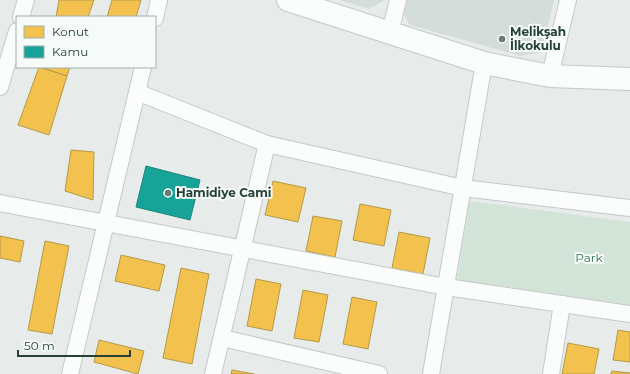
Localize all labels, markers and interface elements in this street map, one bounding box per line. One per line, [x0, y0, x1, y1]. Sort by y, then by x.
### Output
legend [16, 16, 156, 68]
text: Konut [52, 24, 89, 39]
place label: Melikşah İlkokulu [510, 24, 566, 53]
marker: Melikşah İlkokulu [497, 34, 507, 44]
text: Kamu [52, 44, 88, 59]
place label: Hamidiye Cami [176, 185, 271, 200]
marker: Hamidiye Cami [163, 188, 173, 198]
park label: Park [575, 250, 604, 265]
scale bar [18, 332, 130, 358]
text: 50 m [24, 338, 55, 353]

